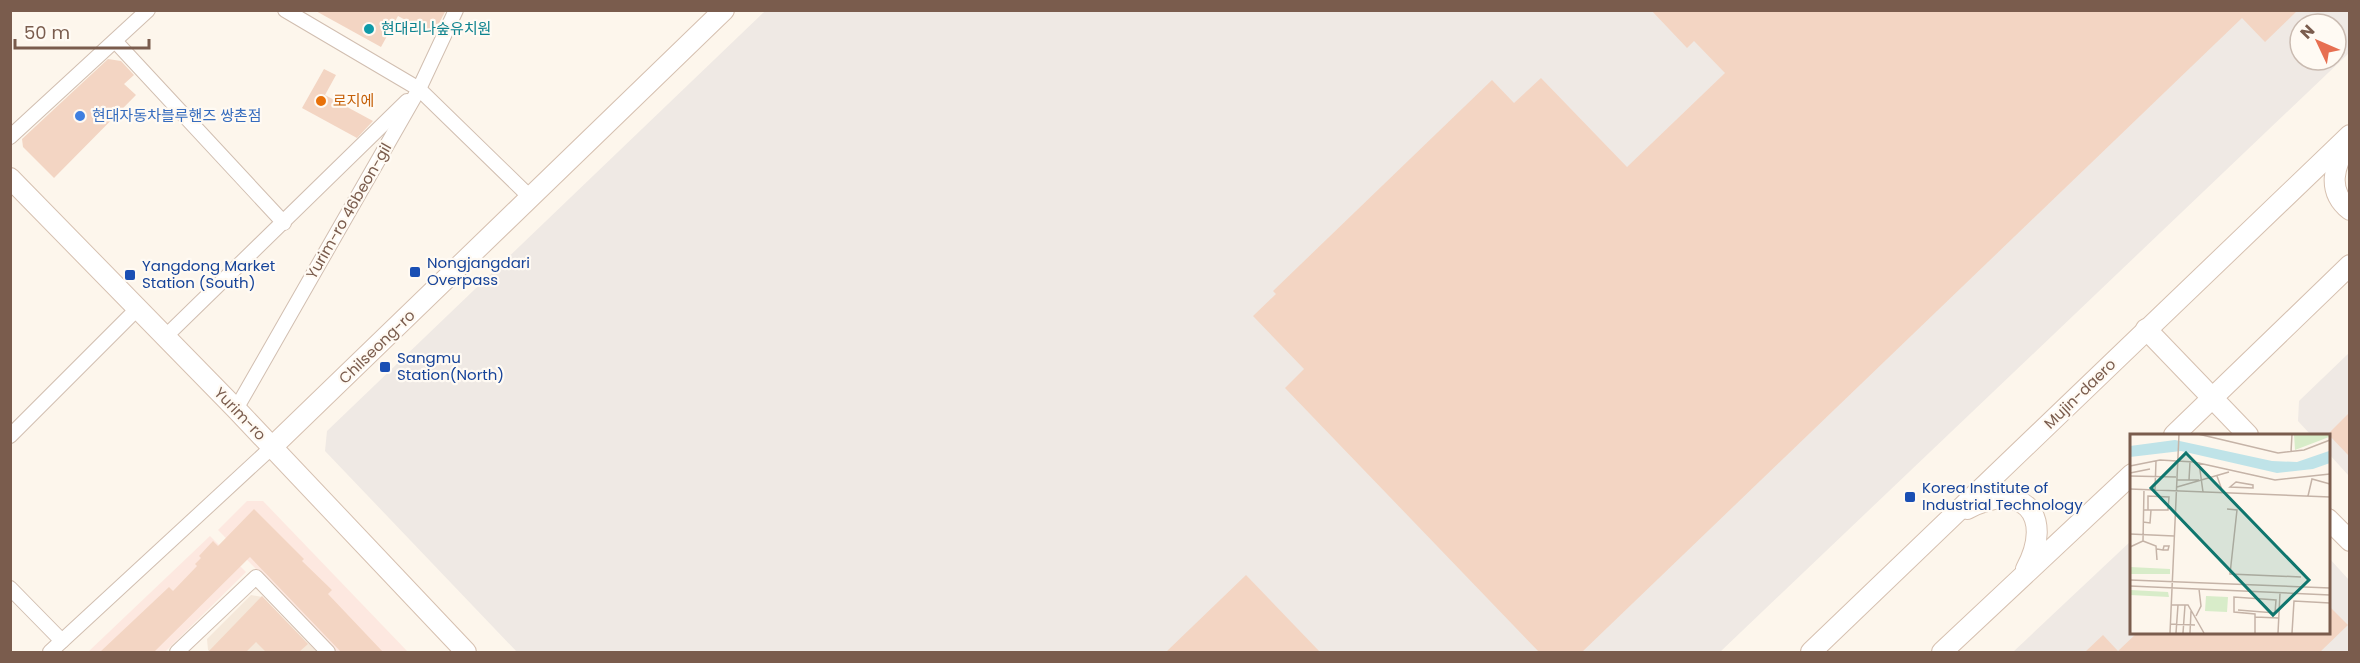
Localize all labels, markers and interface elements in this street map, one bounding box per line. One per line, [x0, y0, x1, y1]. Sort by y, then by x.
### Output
scale bar [15, 12, 148, 50]
north arrow [2288, 12, 2348, 72]
place label: 현대리나숲유치원 [381, 18, 491, 39]
text: 50 m [24, 20, 70, 45]
text: N [2295, 20, 2320, 44]
marker: 현대리나숲유치원 [362, 22, 376, 36]
place label: 로지에 [333, 90, 374, 111]
marker: 로지에 [314, 94, 328, 108]
place label: 현대자동차블루핸즈 쌍촌점 [92, 105, 262, 126]
marker: 현대자동차블루핸즈 쌍촌점 [73, 109, 87, 123]
street label: Yurim-ro 46beon-gil [301, 139, 396, 283]
place label: Nongjangdari Overpass [427, 252, 530, 290]
place label: Yangdong Market Station (South) [142, 255, 275, 293]
marker: Nongjangdari Overpass [408, 265, 422, 279]
marker: Yangdong Market Station (South) [123, 268, 137, 282]
street label: Chilseong-ro [334, 305, 419, 388]
place label: Sangmu Station(North) [397, 347, 504, 385]
street label: Mujin-daero [2039, 354, 2120, 433]
marker: Sangmu Station(North) [378, 360, 392, 374]
street label: Yurim-ro [210, 382, 271, 445]
inset map [2130, 434, 2330, 633]
place label: Korea Institute of Industrial Technology [1922, 477, 2083, 515]
marker: Korea Institute of Industrial Technology [1903, 490, 1917, 504]

